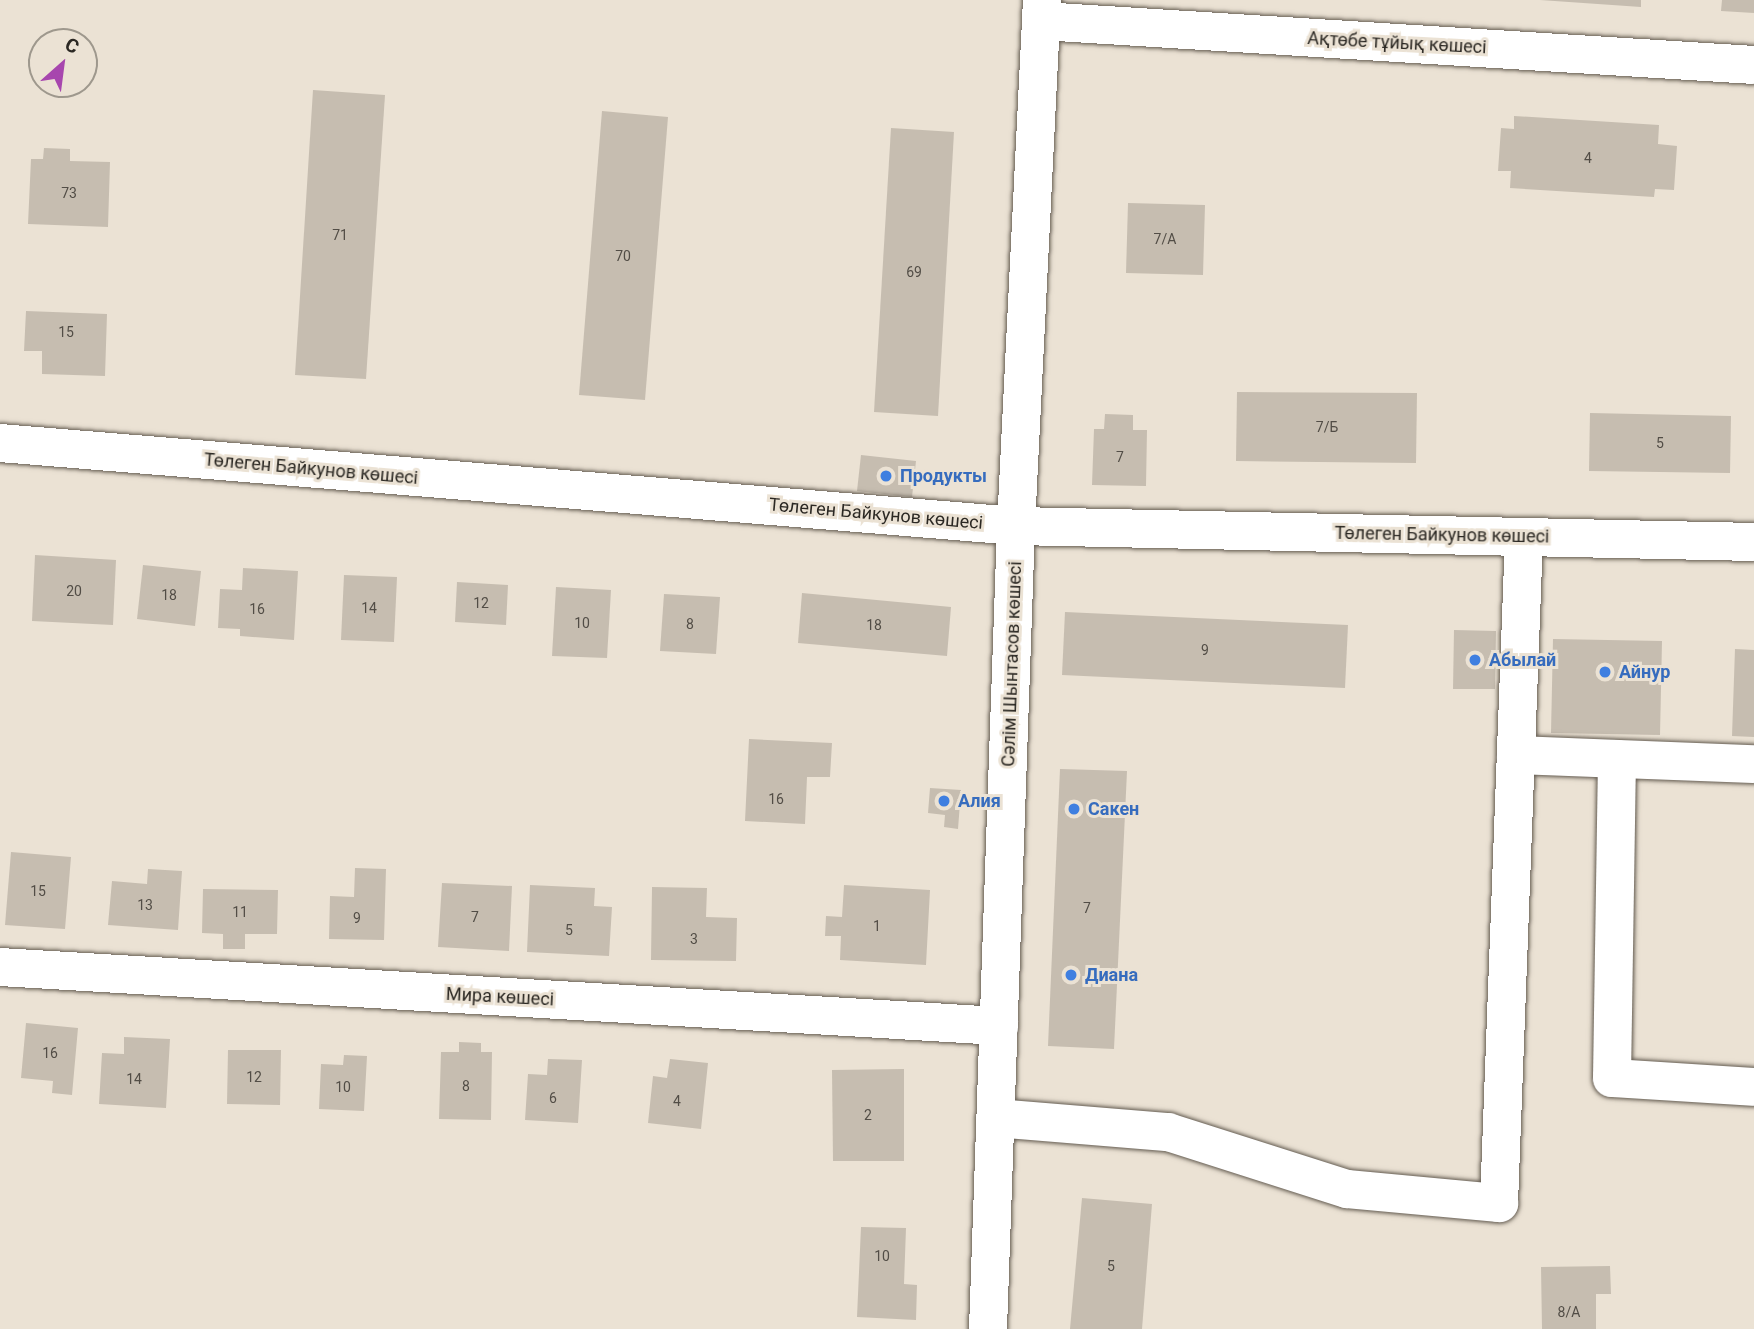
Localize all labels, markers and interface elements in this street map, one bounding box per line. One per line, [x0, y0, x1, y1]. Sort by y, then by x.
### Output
north arrow [28, 28, 98, 98]
street label: Ақтөбе тұйық көшесі [1307, 28, 1487, 58]
text: С [61, 33, 83, 59]
house number: 4 [1584, 150, 1592, 166]
house number: 73 [61, 185, 77, 201]
house number: 71 [332, 227, 348, 243]
house number: 7/А [1154, 231, 1176, 247]
house number: 70 [615, 248, 631, 264]
house number: 69 [906, 264, 922, 280]
house number: 15 [58, 324, 74, 340]
house number: 7/Б [1316, 419, 1338, 435]
house number: 5 [1656, 435, 1664, 451]
street label: Төлеген Байкунов көшесі [203, 449, 419, 489]
house number: 7 [1116, 449, 1124, 465]
place label: Продукты [900, 465, 987, 487]
marker: Продукты [878, 468, 894, 484]
street label: Төлеген Байкунов көшесі [768, 494, 984, 534]
street label: Төлеген Байкунов көшесі [1334, 522, 1550, 548]
street label: Сәлім Шынтасов көшесі [998, 561, 1026, 767]
house number: 20 [66, 583, 82, 599]
house number: 18 [161, 587, 177, 603]
house number: 12 [473, 595, 489, 611]
house number: 14 [361, 600, 377, 616]
house number: 16 [249, 601, 265, 617]
house number: 10 [574, 615, 590, 631]
house number: 8 [686, 616, 694, 632]
house number: 18 [866, 617, 882, 633]
house number: 9 [1201, 642, 1209, 658]
place label: Абылай [1489, 649, 1556, 671]
marker: Абылай [1467, 652, 1483, 668]
place label: Айнур [1619, 661, 1670, 683]
marker: Айнур [1597, 664, 1613, 680]
place label: Алия [958, 790, 1001, 812]
house number: 16 [768, 791, 784, 807]
marker: Алия [936, 793, 952, 809]
place label: Сакен [1088, 798, 1139, 820]
marker: Сакен [1066, 801, 1082, 817]
house number: 15 [30, 883, 46, 899]
house number: 13 [137, 897, 153, 913]
house number: 7 [1083, 900, 1091, 916]
house number: 11 [232, 904, 248, 920]
house number: 7 [471, 909, 479, 925]
house number: 9 [353, 910, 361, 926]
house number: 1 [873, 918, 881, 934]
house number: 5 [565, 922, 573, 938]
house number: 3 [690, 931, 698, 947]
place label: Диана [1085, 964, 1138, 986]
marker: Диана [1063, 967, 1079, 983]
street label: Мира көшесі [445, 983, 555, 1011]
house number: 16 [42, 1045, 58, 1061]
house number: 12 [246, 1069, 262, 1085]
house number: 14 [126, 1071, 142, 1087]
house number: 8 [462, 1078, 470, 1094]
house number: 10 [335, 1079, 351, 1095]
house number: 6 [549, 1090, 557, 1106]
house number: 4 [673, 1093, 681, 1109]
house number: 2 [864, 1107, 872, 1123]
house number: 10 [874, 1248, 890, 1264]
house number: 5 [1107, 1258, 1115, 1274]
house number: 8/А [1558, 1304, 1580, 1320]

